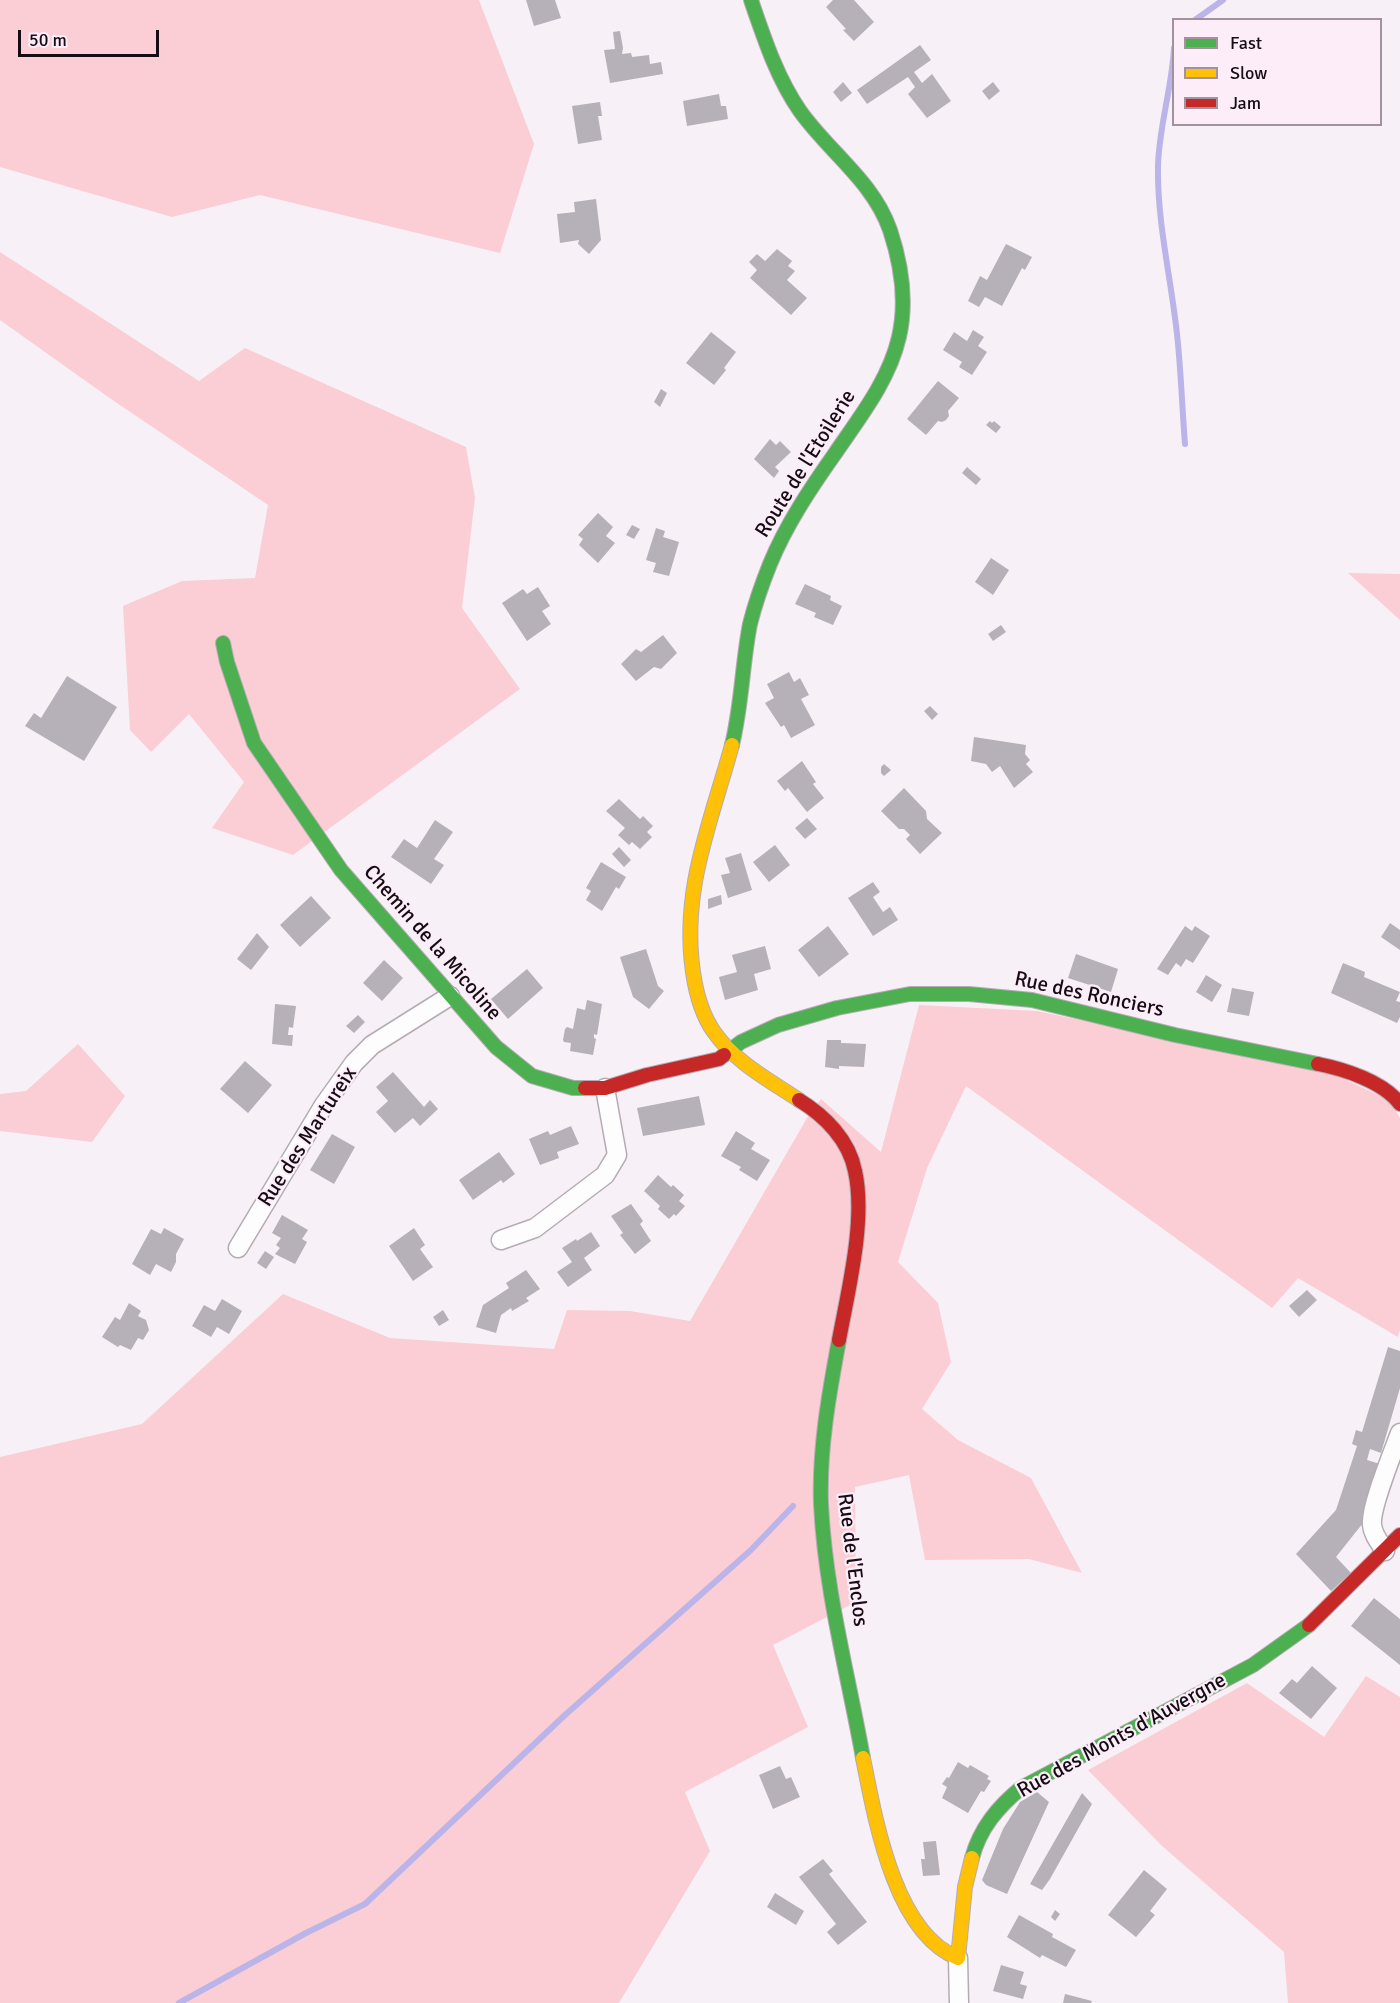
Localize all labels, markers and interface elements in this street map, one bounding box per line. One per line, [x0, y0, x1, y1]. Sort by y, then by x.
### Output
scale bar [21, 18, 162, 56]
legend [1172, 18, 1382, 126]
text: 50 m [29, 29, 67, 51]
text: Fast [1230, 32, 1262, 54]
text: Slow [1230, 62, 1267, 84]
text: Jam [1230, 92, 1261, 114]
street label: Route de l'Etoilerie [750, 386, 862, 542]
street label: Chemin de la Micoline [358, 860, 506, 1026]
street label: Rue des Ronciers [1012, 967, 1166, 1023]
street label: Rue des Martureix [253, 1062, 363, 1212]
street label: Rue de l'Enclos [831, 1492, 873, 1628]
street label: Rue des Monts d'Auvergne [1013, 1668, 1231, 1804]

